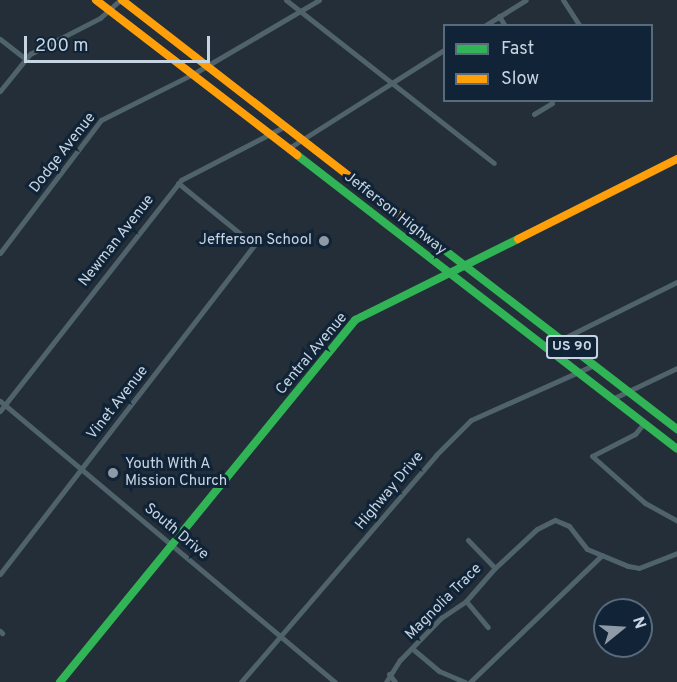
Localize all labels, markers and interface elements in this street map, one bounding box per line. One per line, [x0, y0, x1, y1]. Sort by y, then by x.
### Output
scale bar [27, 24, 213, 62]
legend [443, 24, 653, 102]
text: 200 m [35, 35, 88, 58]
text: Fast [501, 38, 534, 61]
text: Slow [501, 68, 539, 91]
street label: Dodge Avenue [26, 109, 100, 197]
street label: Jefferson Highway [340, 168, 450, 260]
street label: Newman Avenue [75, 191, 159, 291]
place label: Jefferson School [199, 232, 312, 250]
marker: Jefferson School [317, 234, 331, 248]
street label: Central Avenue [272, 309, 352, 399]
road number: US 90 [545, 336, 599, 358]
street label: Vinet Avenue [83, 362, 153, 444]
street label: Highway Drive [352, 448, 428, 534]
place label: Youth With A Mission Church [125, 455, 227, 490]
marker: Youth With A Mission Church [106, 466, 120, 480]
street label: South Drive [140, 500, 212, 564]
street label: Magnolia Trace [402, 560, 486, 644]
north arrow [593, 598, 653, 658]
text: N [627, 614, 650, 632]

